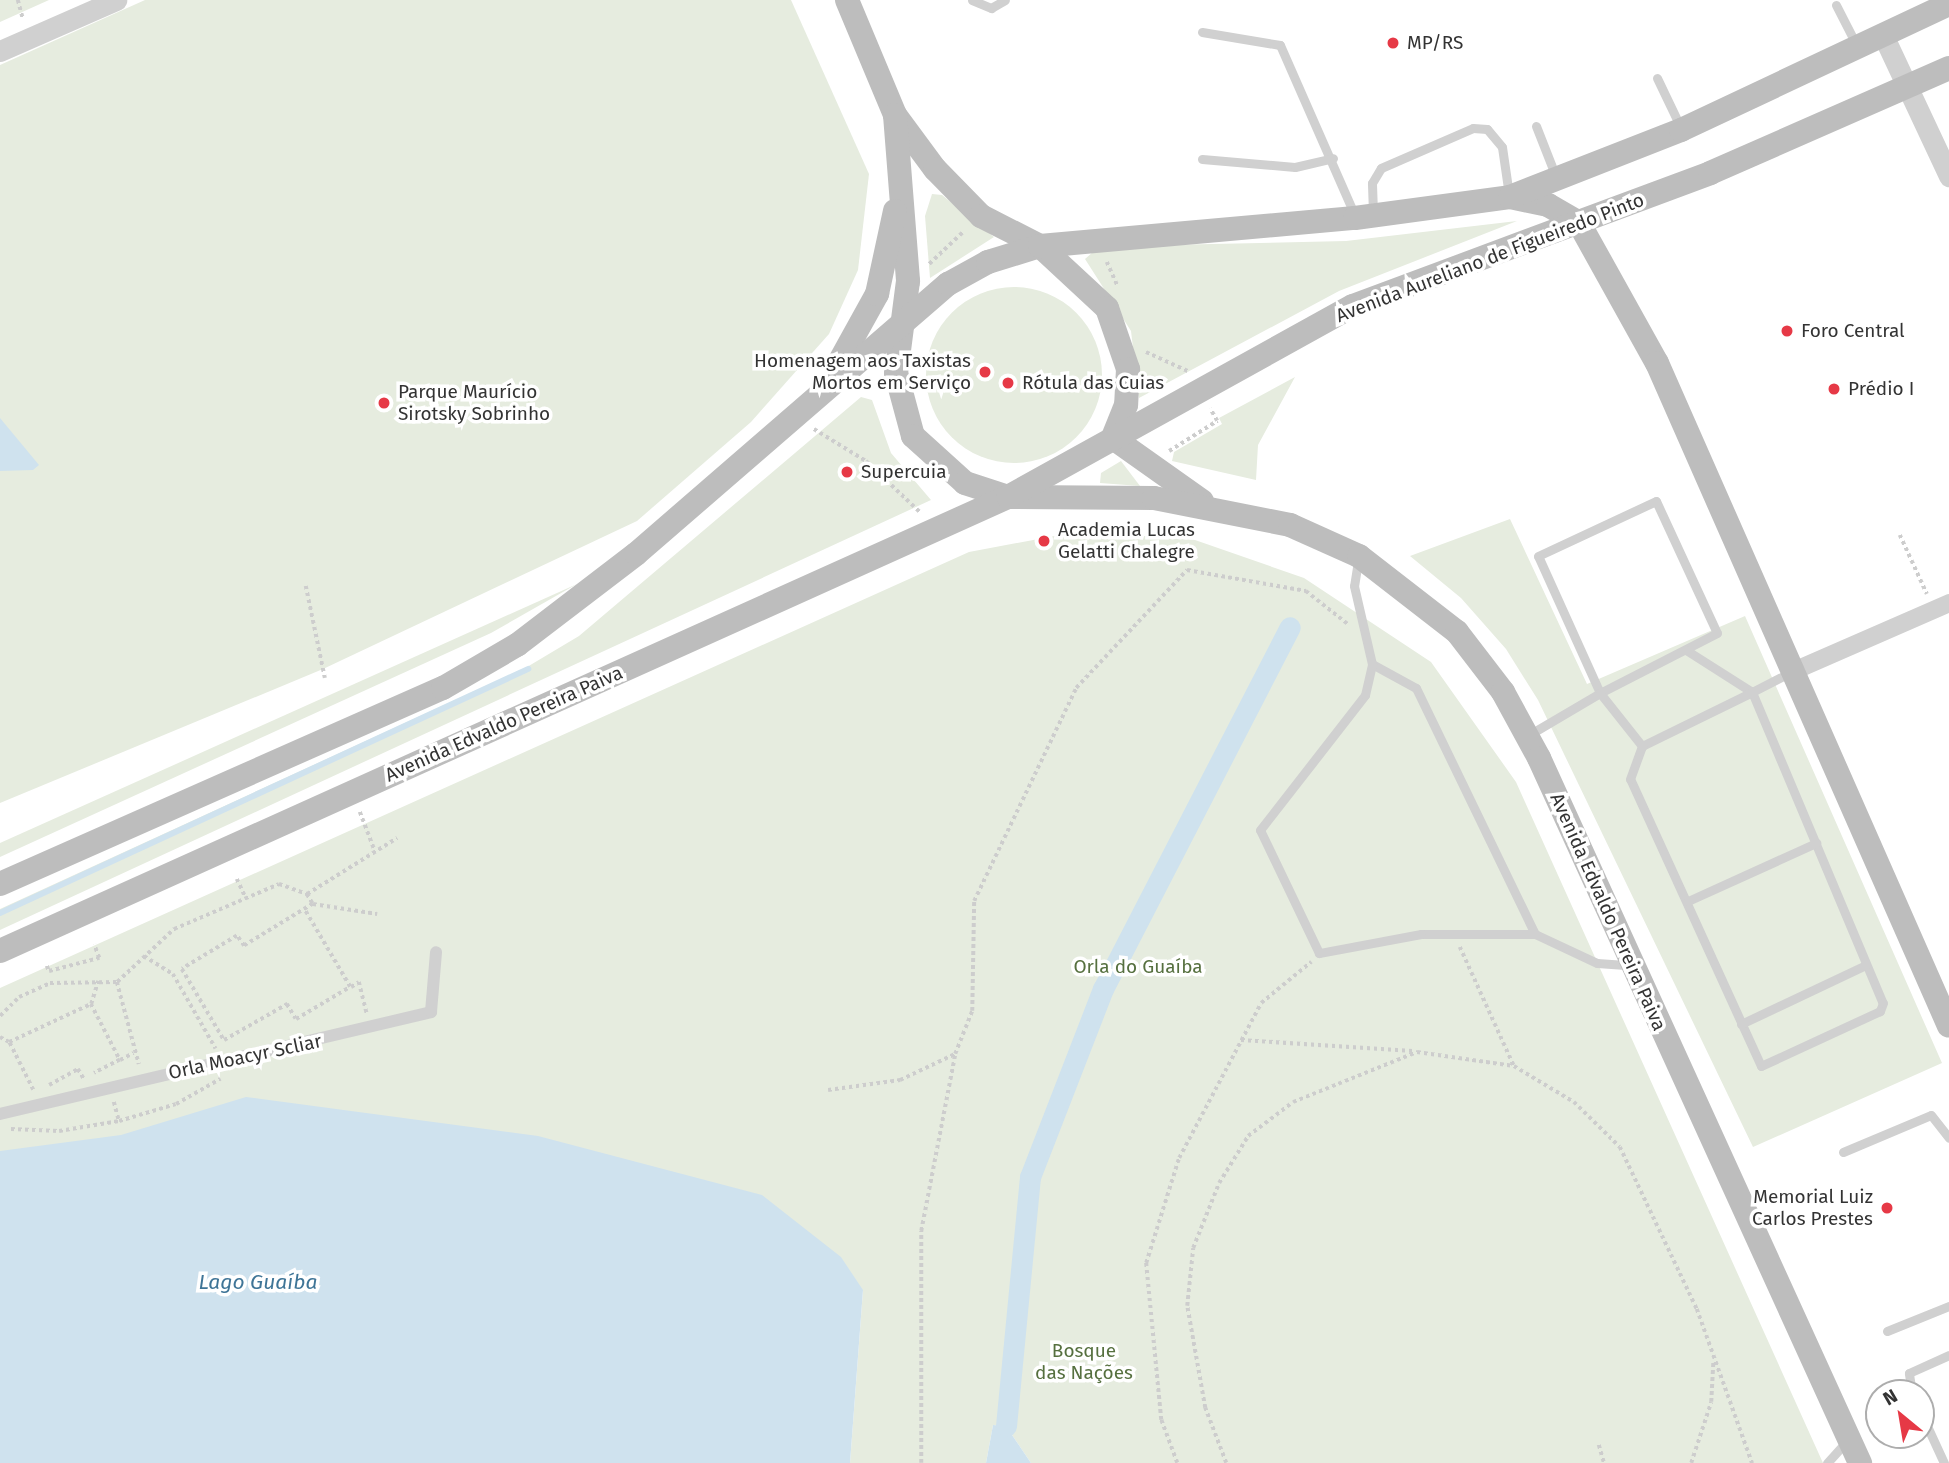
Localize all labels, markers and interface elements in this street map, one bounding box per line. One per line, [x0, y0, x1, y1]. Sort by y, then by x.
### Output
place label: MP/RS [1407, 32, 1463, 54]
marker: MP/RS [1385, 35, 1401, 51]
street label: Avenida Aureliano de Figueiredo Pinto [1333, 189, 1647, 327]
place label: Foro Central [1801, 320, 1905, 342]
marker: Foro Central [1779, 323, 1795, 339]
place label: Homenagem aos Taxistas Mortos em Serviço [754, 350, 971, 394]
marker: Homenagem aos Taxistas Mortos em Serviço [977, 364, 993, 380]
place label: Rótula das Cuias [1022, 372, 1164, 394]
marker: Rótula das Cuias [1000, 375, 1016, 391]
place label: Prédio I [1848, 378, 1914, 400]
place label: Parque Maurício Sirotsky Sobrinho [398, 381, 550, 425]
marker: Prédio I [1826, 381, 1842, 397]
marker: Parque Maurício Sirotsky Sobrinho [376, 395, 392, 411]
place label: Supercuia [861, 461, 946, 483]
marker: Supercuia [839, 464, 855, 480]
place label: Academia Lucas Gelatti Chalegre [1058, 519, 1195, 563]
marker: Academia Lucas Gelatti Chalegre [1036, 533, 1052, 549]
street label: Avenida Edvaldo Pereira Paiva [382, 661, 626, 787]
street label: Avenida Edvaldo Pereira Paiva [1545, 790, 1671, 1034]
park label: Orla do Guaíba [1073, 956, 1203, 978]
street label: Orla Moacyr Scliar [166, 1030, 324, 1084]
place label: Memorial Luiz Carlos Prestes [1752, 1186, 1873, 1230]
marker: Memorial Luiz Carlos Prestes [1879, 1200, 1895, 1216]
water label: Lago Guaíba [199, 1269, 317, 1295]
park label: Bosque das Nações [1035, 1340, 1133, 1384]
north arrow [1865, 1379, 1935, 1449]
text: N [1879, 1384, 1901, 1410]

